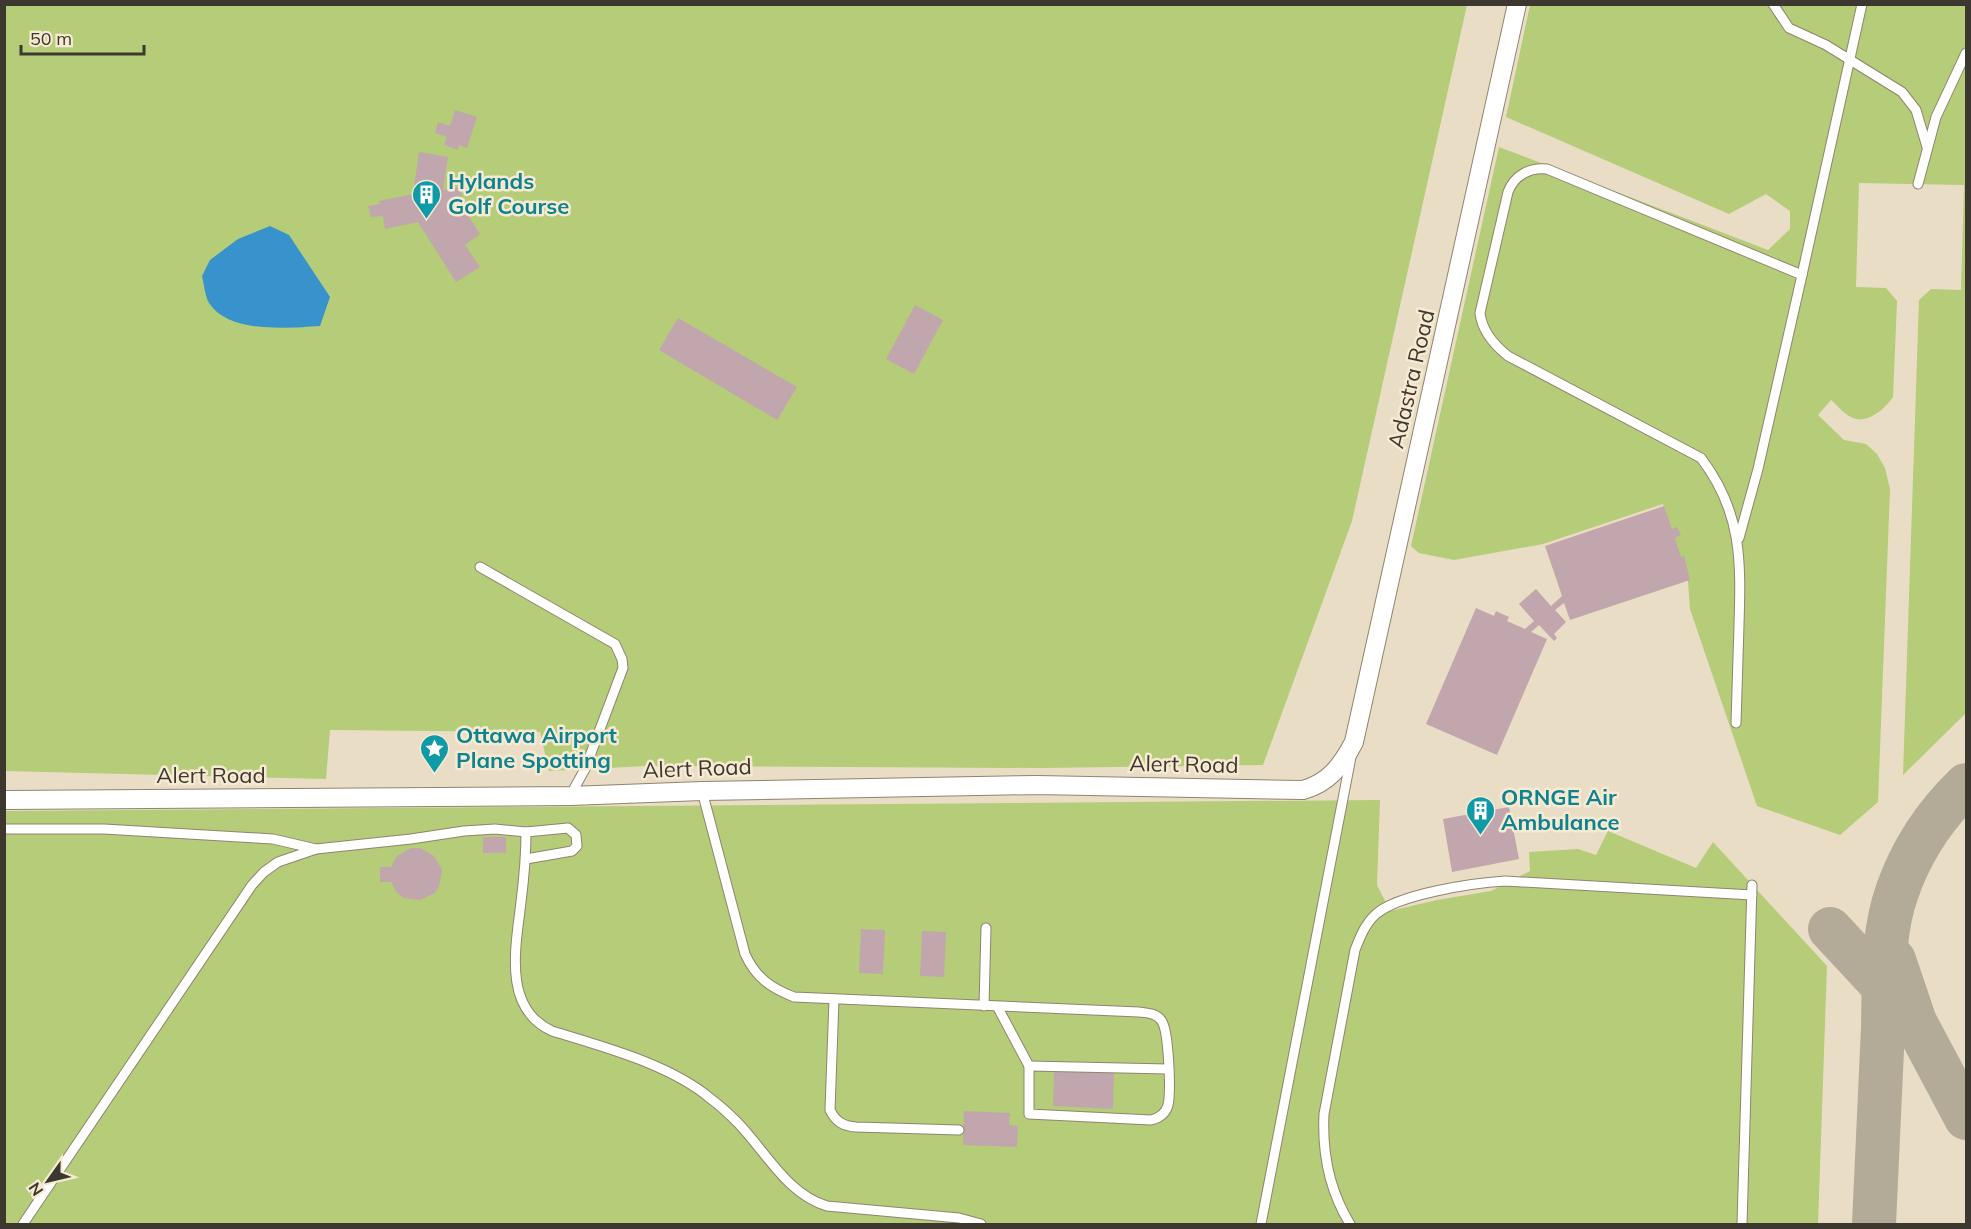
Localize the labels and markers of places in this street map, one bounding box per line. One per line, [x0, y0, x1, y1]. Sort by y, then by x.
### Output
place label: Hylands Golf Course [448, 167, 569, 220]
building icon: Hylands Golf Course [411, 178, 443, 220]
place label: Ottawa Airport Plane Spotting [456, 721, 617, 774]
place icon: Ottawa Airport Plane Spotting [419, 732, 451, 774]
place label: ORNGE Air Ambulance [1501, 783, 1620, 836]
building icon: ORNGE Air Ambulance [1464, 794, 1496, 836]

